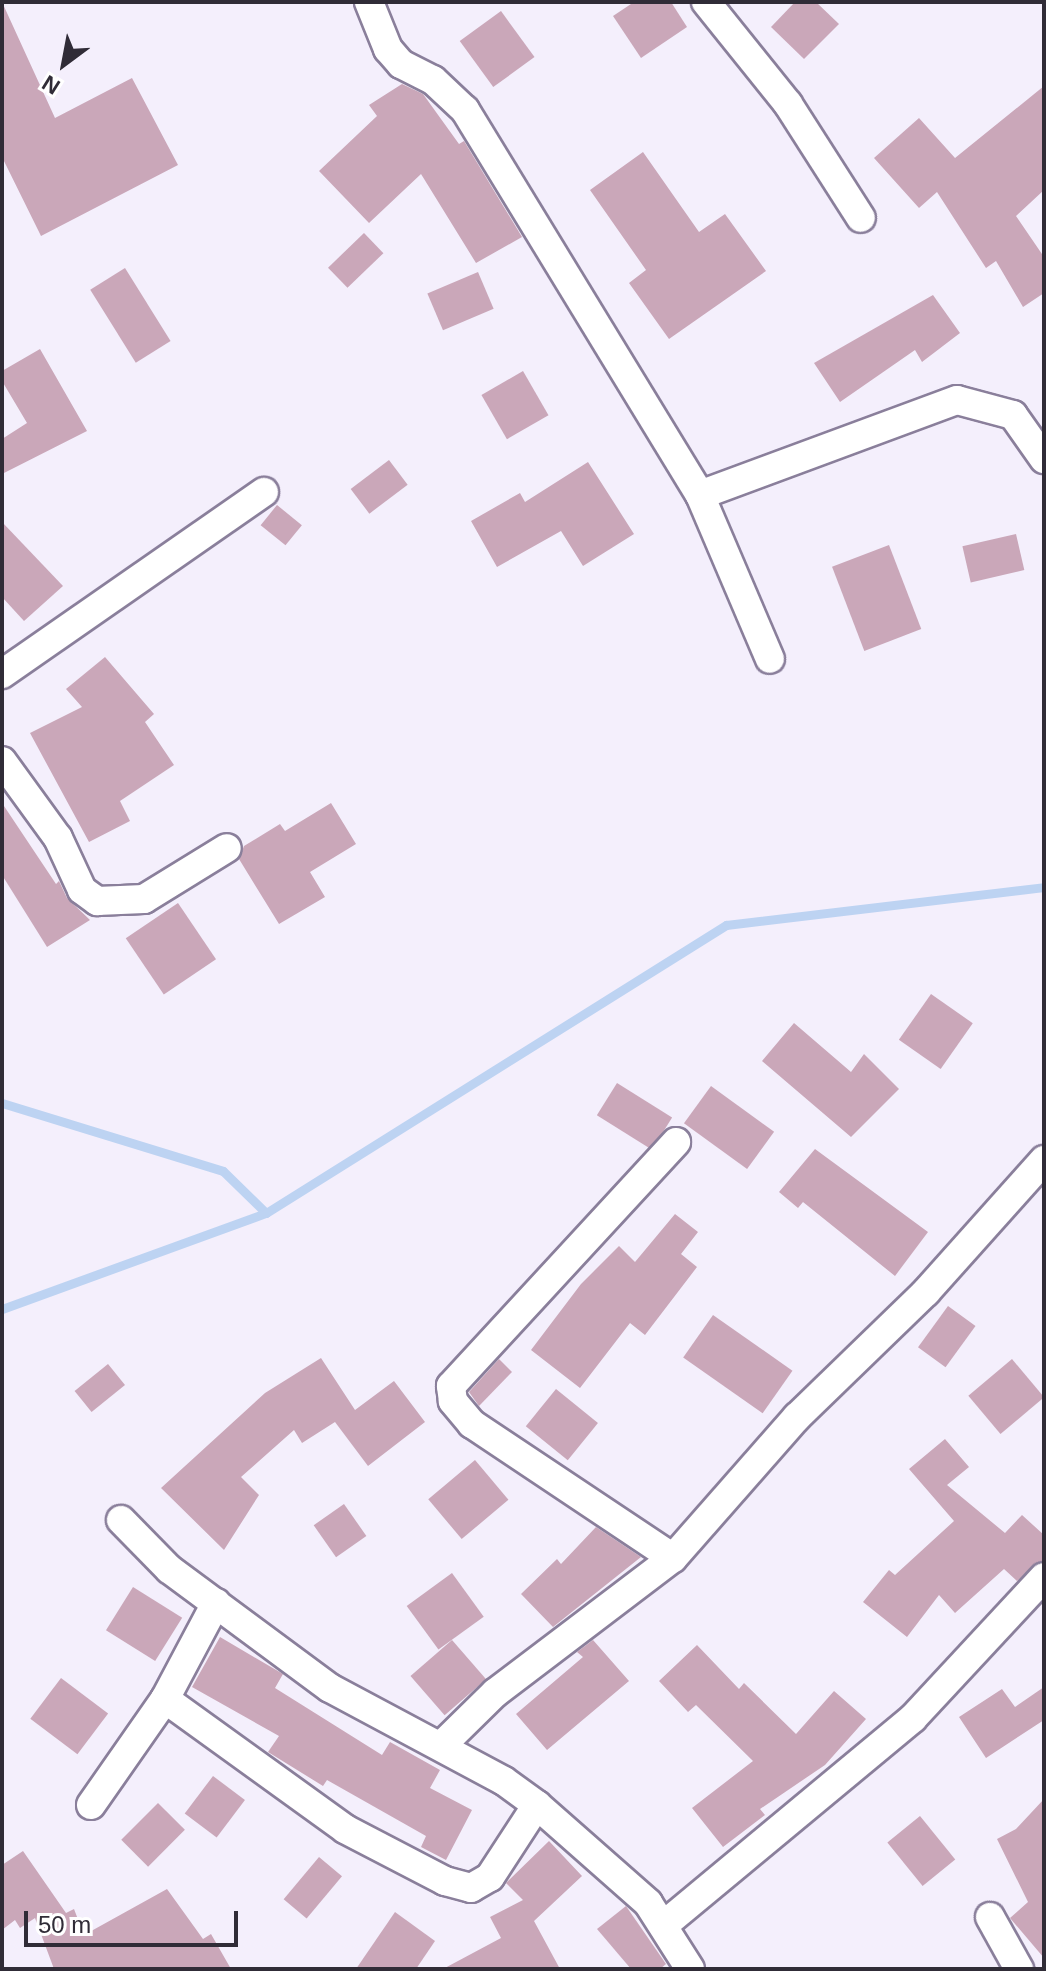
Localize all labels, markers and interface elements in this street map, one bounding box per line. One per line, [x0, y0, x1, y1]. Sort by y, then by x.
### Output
north arrow [24, 24, 104, 104]
text: N [38, 70, 64, 100]
scale bar [28, 1895, 242, 1945]
text: 50 m [38, 1911, 91, 1938]

